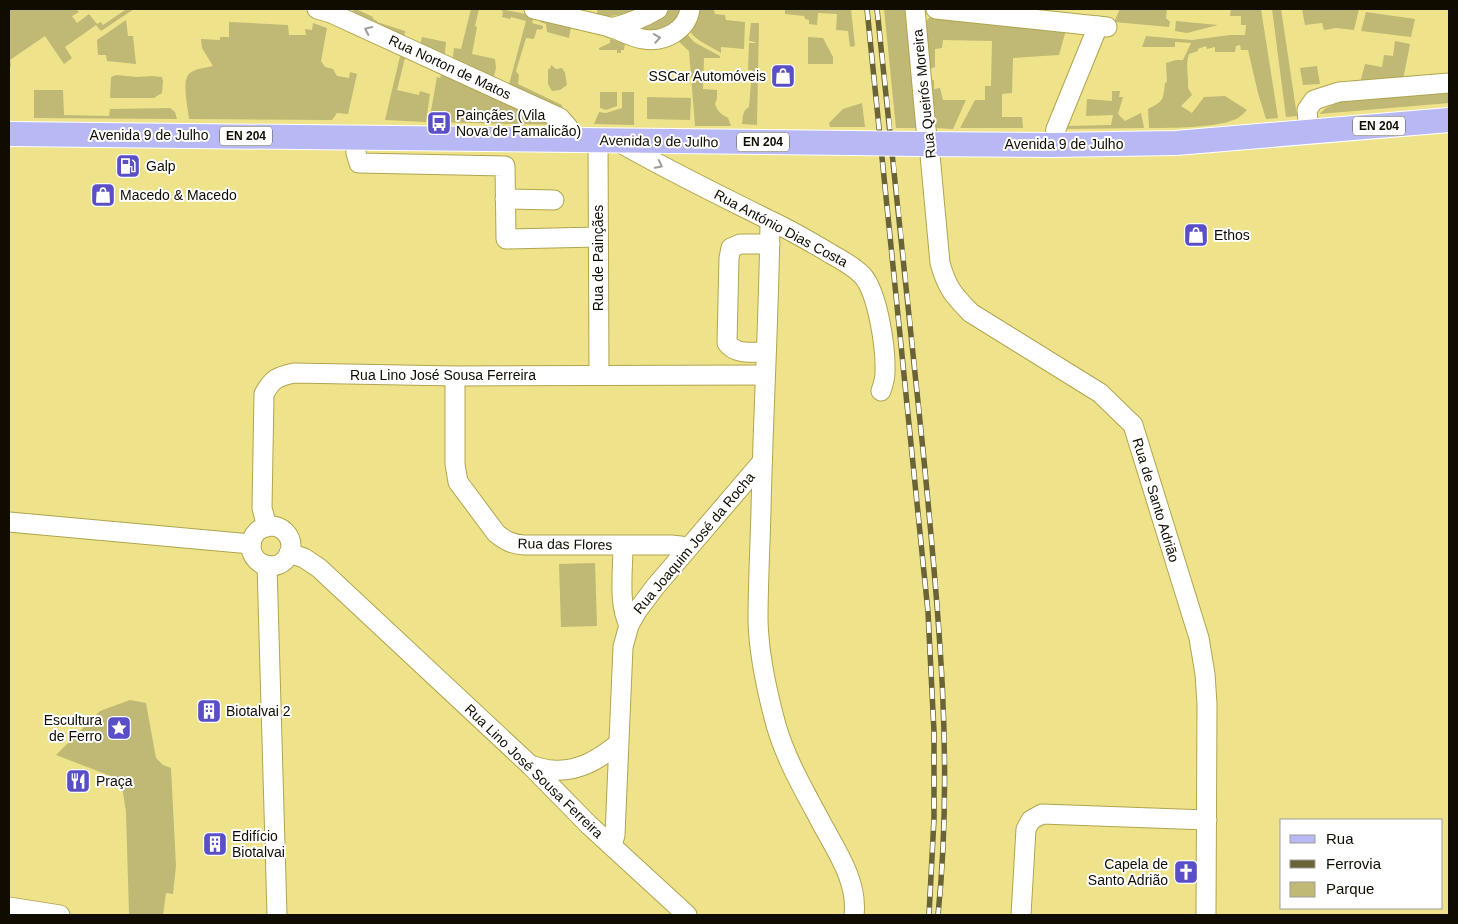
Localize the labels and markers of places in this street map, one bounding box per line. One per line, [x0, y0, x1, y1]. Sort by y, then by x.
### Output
shop icon: SSCar Automóveis [770, 63, 796, 89]
place label: SSCar Automóveis [649, 68, 766, 84]
place label: Painçães (Vila Nova de Famalicão) [456, 107, 581, 139]
bus stop icon: Painçães (Vila Nova de Famalicão) [426, 110, 452, 136]
fuel station icon: Galp [115, 153, 141, 179]
place label: Galp [146, 158, 176, 174]
shop icon: Macedo & Macedo [90, 182, 116, 208]
place label: Macedo & Macedo [120, 187, 237, 203]
shop icon: Ethos [1183, 222, 1209, 248]
place label: Ethos [1214, 227, 1250, 243]
building icon: Biotalvai 2 [196, 698, 222, 724]
place label: Biotalvai 2 [226, 703, 291, 719]
place label: Escultura de Ferro [44, 712, 102, 744]
place icon: Escultura de Ferro [106, 715, 132, 741]
restaurant icon: Praça [65, 768, 91, 794]
place label: Praça [96, 773, 133, 789]
place label: Edifício Biotalvai [232, 828, 285, 860]
building icon: Edifício Biotalvai [202, 831, 228, 857]
place label: Capela de Santo Adrião [1088, 856, 1168, 888]
church icon: Capela de Santo Adrião [1173, 859, 1199, 885]

